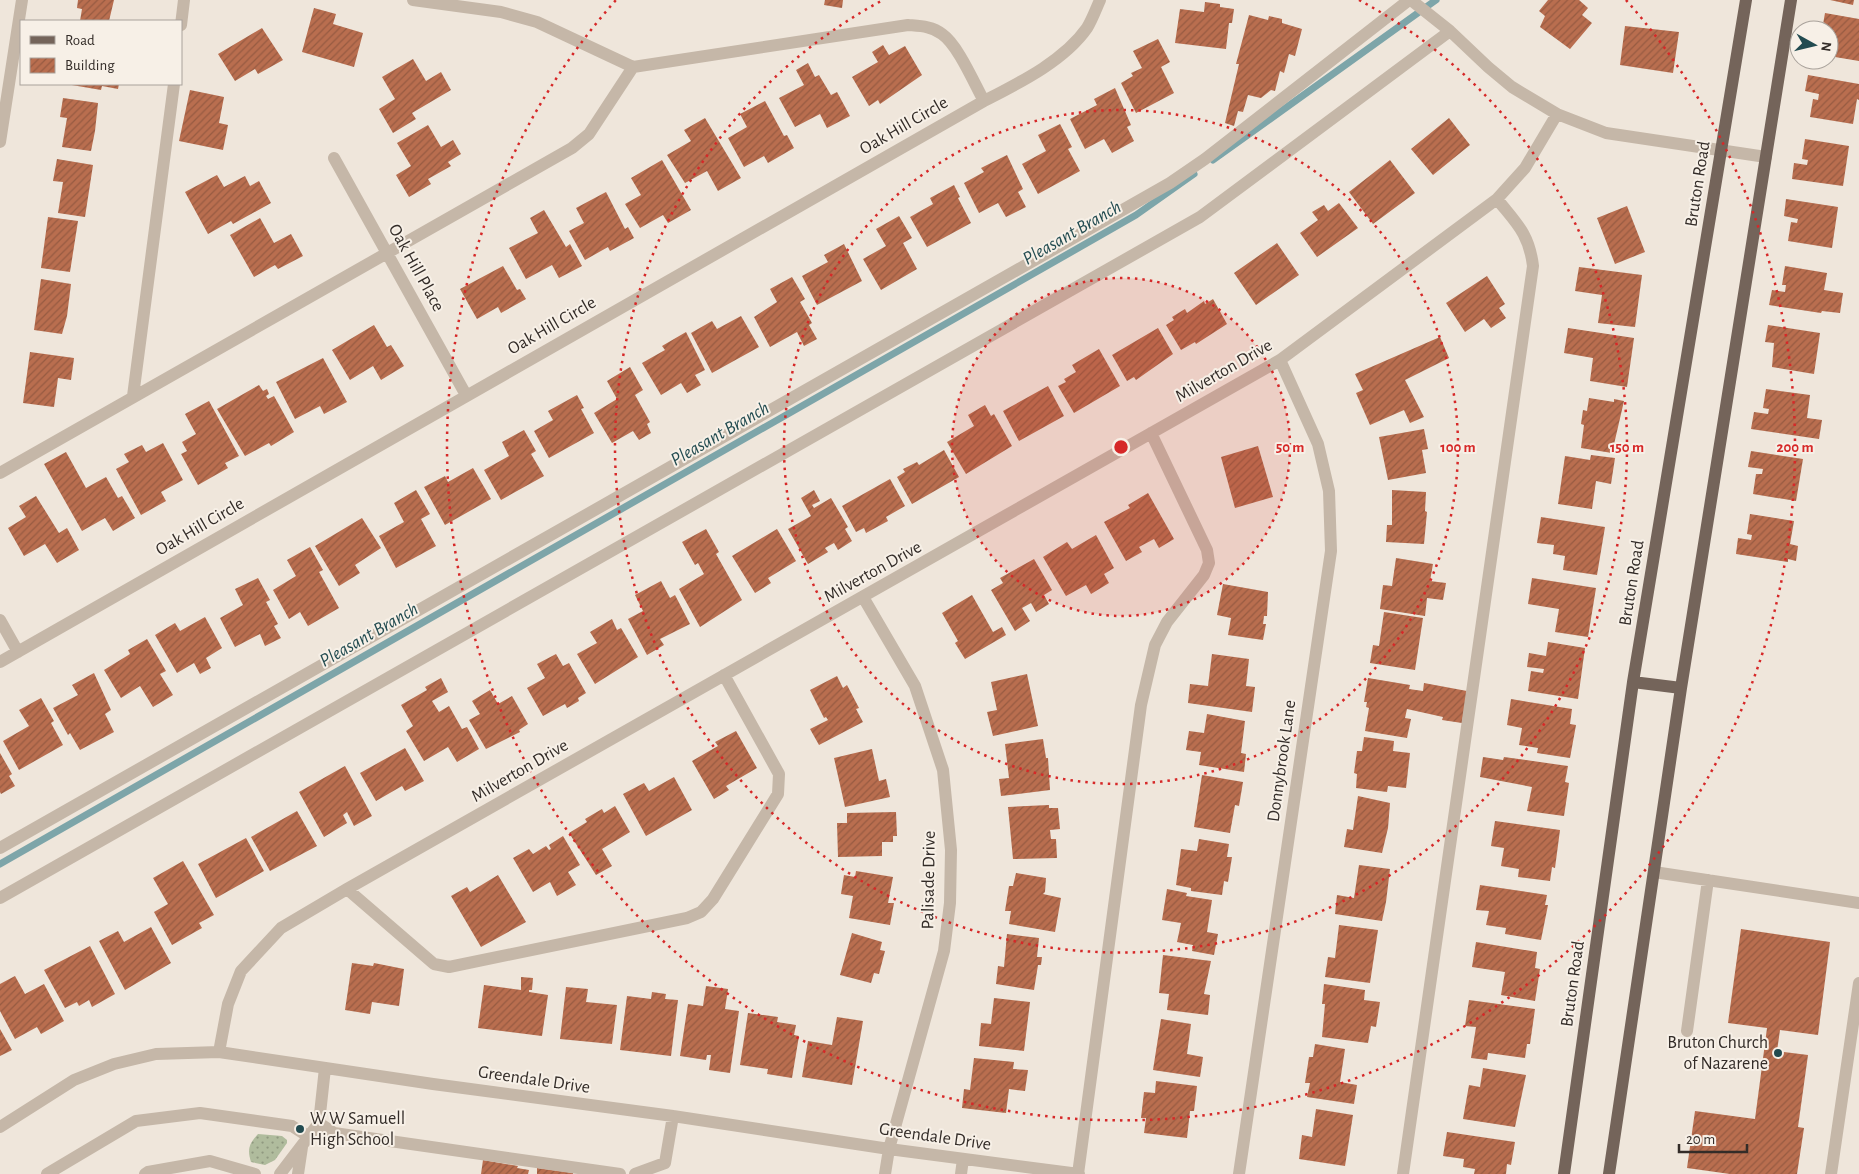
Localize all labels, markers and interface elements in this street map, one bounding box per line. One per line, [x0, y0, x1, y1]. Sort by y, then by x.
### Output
legend [20, 20, 182, 85]
north arrow [1789, 20, 1839, 70]
text: Road [65, 33, 95, 48]
text: N [1818, 41, 1833, 52]
text: Building [65, 58, 115, 73]
street label: Oak Hill Circle [857, 94, 951, 158]
street label: Bruton Road [1682, 140, 1714, 228]
water label: Pleasant Branch [1020, 197, 1124, 269]
street label: Oak Hill Place [385, 221, 447, 315]
street label: Oak Hill Circle [505, 294, 599, 358]
street label: Milverton Drive [1173, 336, 1275, 406]
water label: Pleasant Branch [668, 398, 772, 470]
centre of rings [1112, 438, 1130, 456]
text: 50 m [1276, 440, 1304, 455]
text: 100 m [1440, 440, 1476, 455]
text: 150 m [1610, 440, 1644, 455]
text: 200 m [1776, 440, 1814, 455]
street label: Oak Hill Circle [153, 495, 247, 559]
street label: Milverton Drive [821, 538, 925, 606]
street label: Bruton Road [1616, 539, 1648, 627]
water label: Pleasant Branch [317, 599, 421, 671]
street label: Donnybrook Lane [1265, 699, 1299, 823]
street label: Milverton Drive [469, 736, 571, 806]
street label: Palisade Drive [919, 830, 939, 930]
street label: Bruton Road [1558, 940, 1588, 1028]
place label: Bruton Church of Nazarene [1667, 1034, 1768, 1073]
marker: Bruton Church of Nazarene [1772, 1047, 1784, 1059]
street label: Greendale Drive [477, 1063, 591, 1097]
place label: W W Samuell High School [310, 1110, 405, 1149]
street label: Greendale Drive [878, 1120, 992, 1154]
scale bar [1679, 1122, 1746, 1154]
marker: W W Samuell High School [294, 1123, 306, 1135]
text: 20 m [1686, 1132, 1715, 1147]

